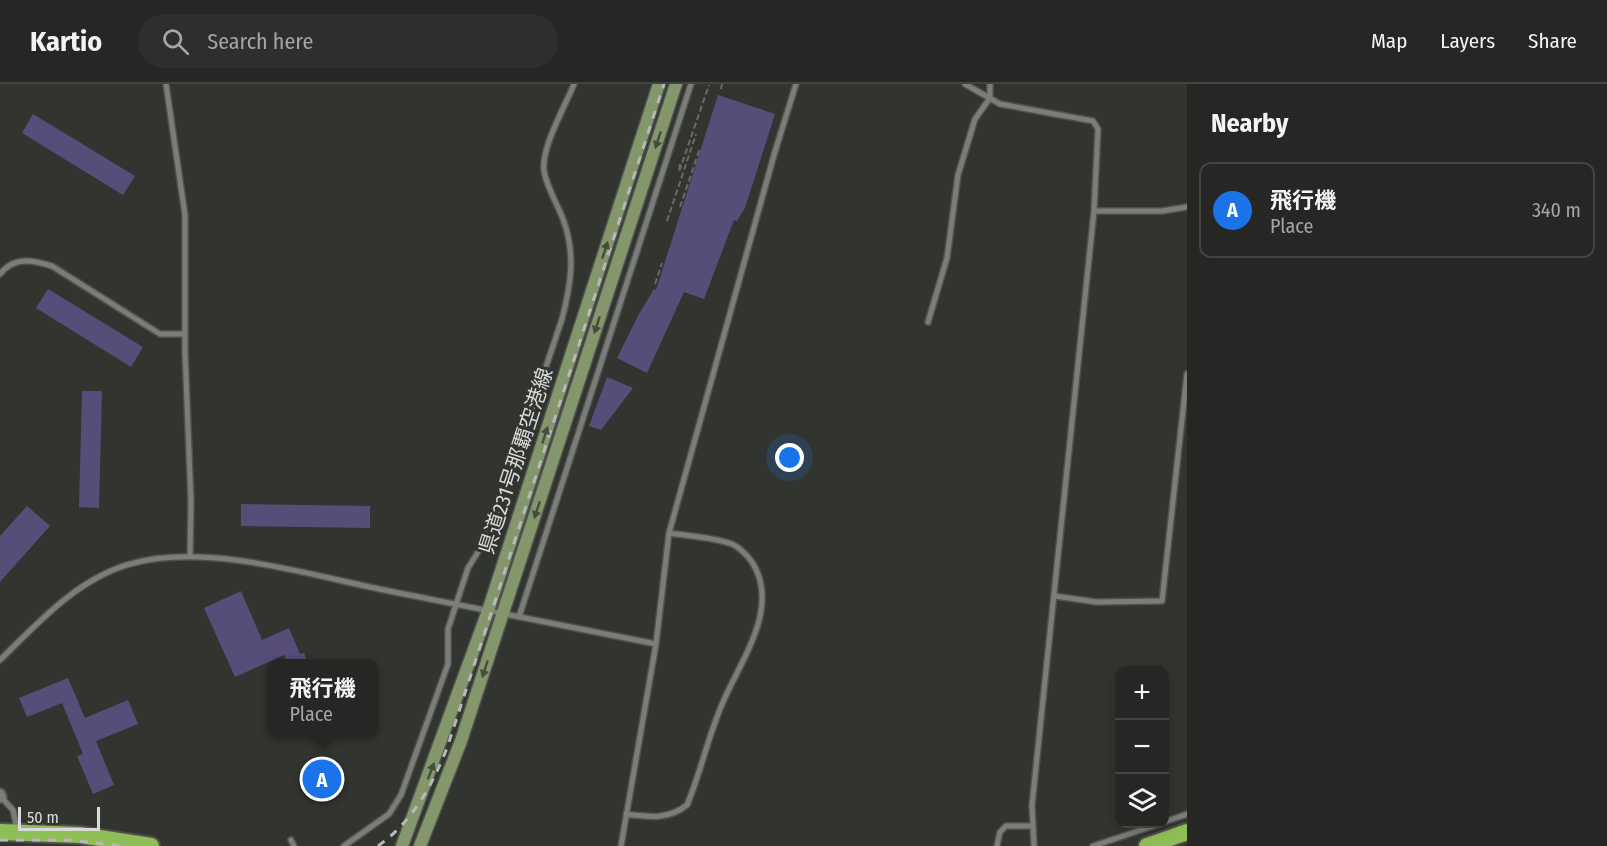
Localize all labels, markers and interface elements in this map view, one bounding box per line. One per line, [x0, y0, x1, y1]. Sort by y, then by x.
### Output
search box [138, 14, 558, 68]
text: Kartio [30, 25, 102, 58]
icon: search [159, 25, 192, 58]
text: Search here [207, 28, 313, 55]
text: Map [1371, 28, 1407, 54]
text: Layers [1440, 28, 1495, 54]
text: Share [1528, 28, 1577, 54]
text: Nearby [1211, 108, 1288, 139]
one-way arrow [653, 131, 662, 149]
text: 飛行機 [1270, 187, 1336, 214]
text: A [1227, 198, 1238, 222]
text: 340 m [1532, 198, 1581, 222]
text: Place [1270, 214, 1313, 238]
one-way arrow [601, 241, 611, 259]
one-way arrow [592, 316, 602, 334]
street label: 県道231号那覇空港線 [474, 365, 558, 557]
one-way arrow [541, 426, 550, 444]
your location [775, 443, 804, 472]
one-way arrow [532, 501, 541, 519]
popup [267, 659, 378, 737]
one-way arrow [479, 660, 489, 678]
map controls [1115, 666, 1169, 828]
button: + [1115, 666, 1169, 720]
text: 飛行機 [289, 675, 356, 702]
text: Place [289, 702, 333, 726]
button: − [1115, 720, 1169, 774]
pin: A [302, 756, 342, 802]
one-way arrow [426, 761, 436, 779]
button: layers [1115, 774, 1169, 828]
scale bar [18, 804, 100, 832]
text: 50 m [27, 808, 59, 827]

